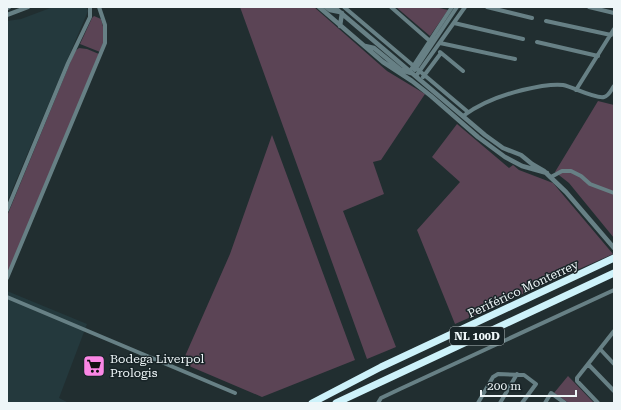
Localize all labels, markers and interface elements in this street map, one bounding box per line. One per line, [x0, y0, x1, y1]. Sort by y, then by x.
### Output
street label: Periférico Monterrey [465, 257, 581, 321]
road number: NL 100D [450, 327, 504, 345]
place label: Bodega Liverpol Prologis [110, 352, 205, 380]
supermarket icon: Bodega Liverpol Prologis [81, 353, 107, 379]
scale bar [481, 372, 576, 398]
text: 200 m [487, 379, 521, 393]

